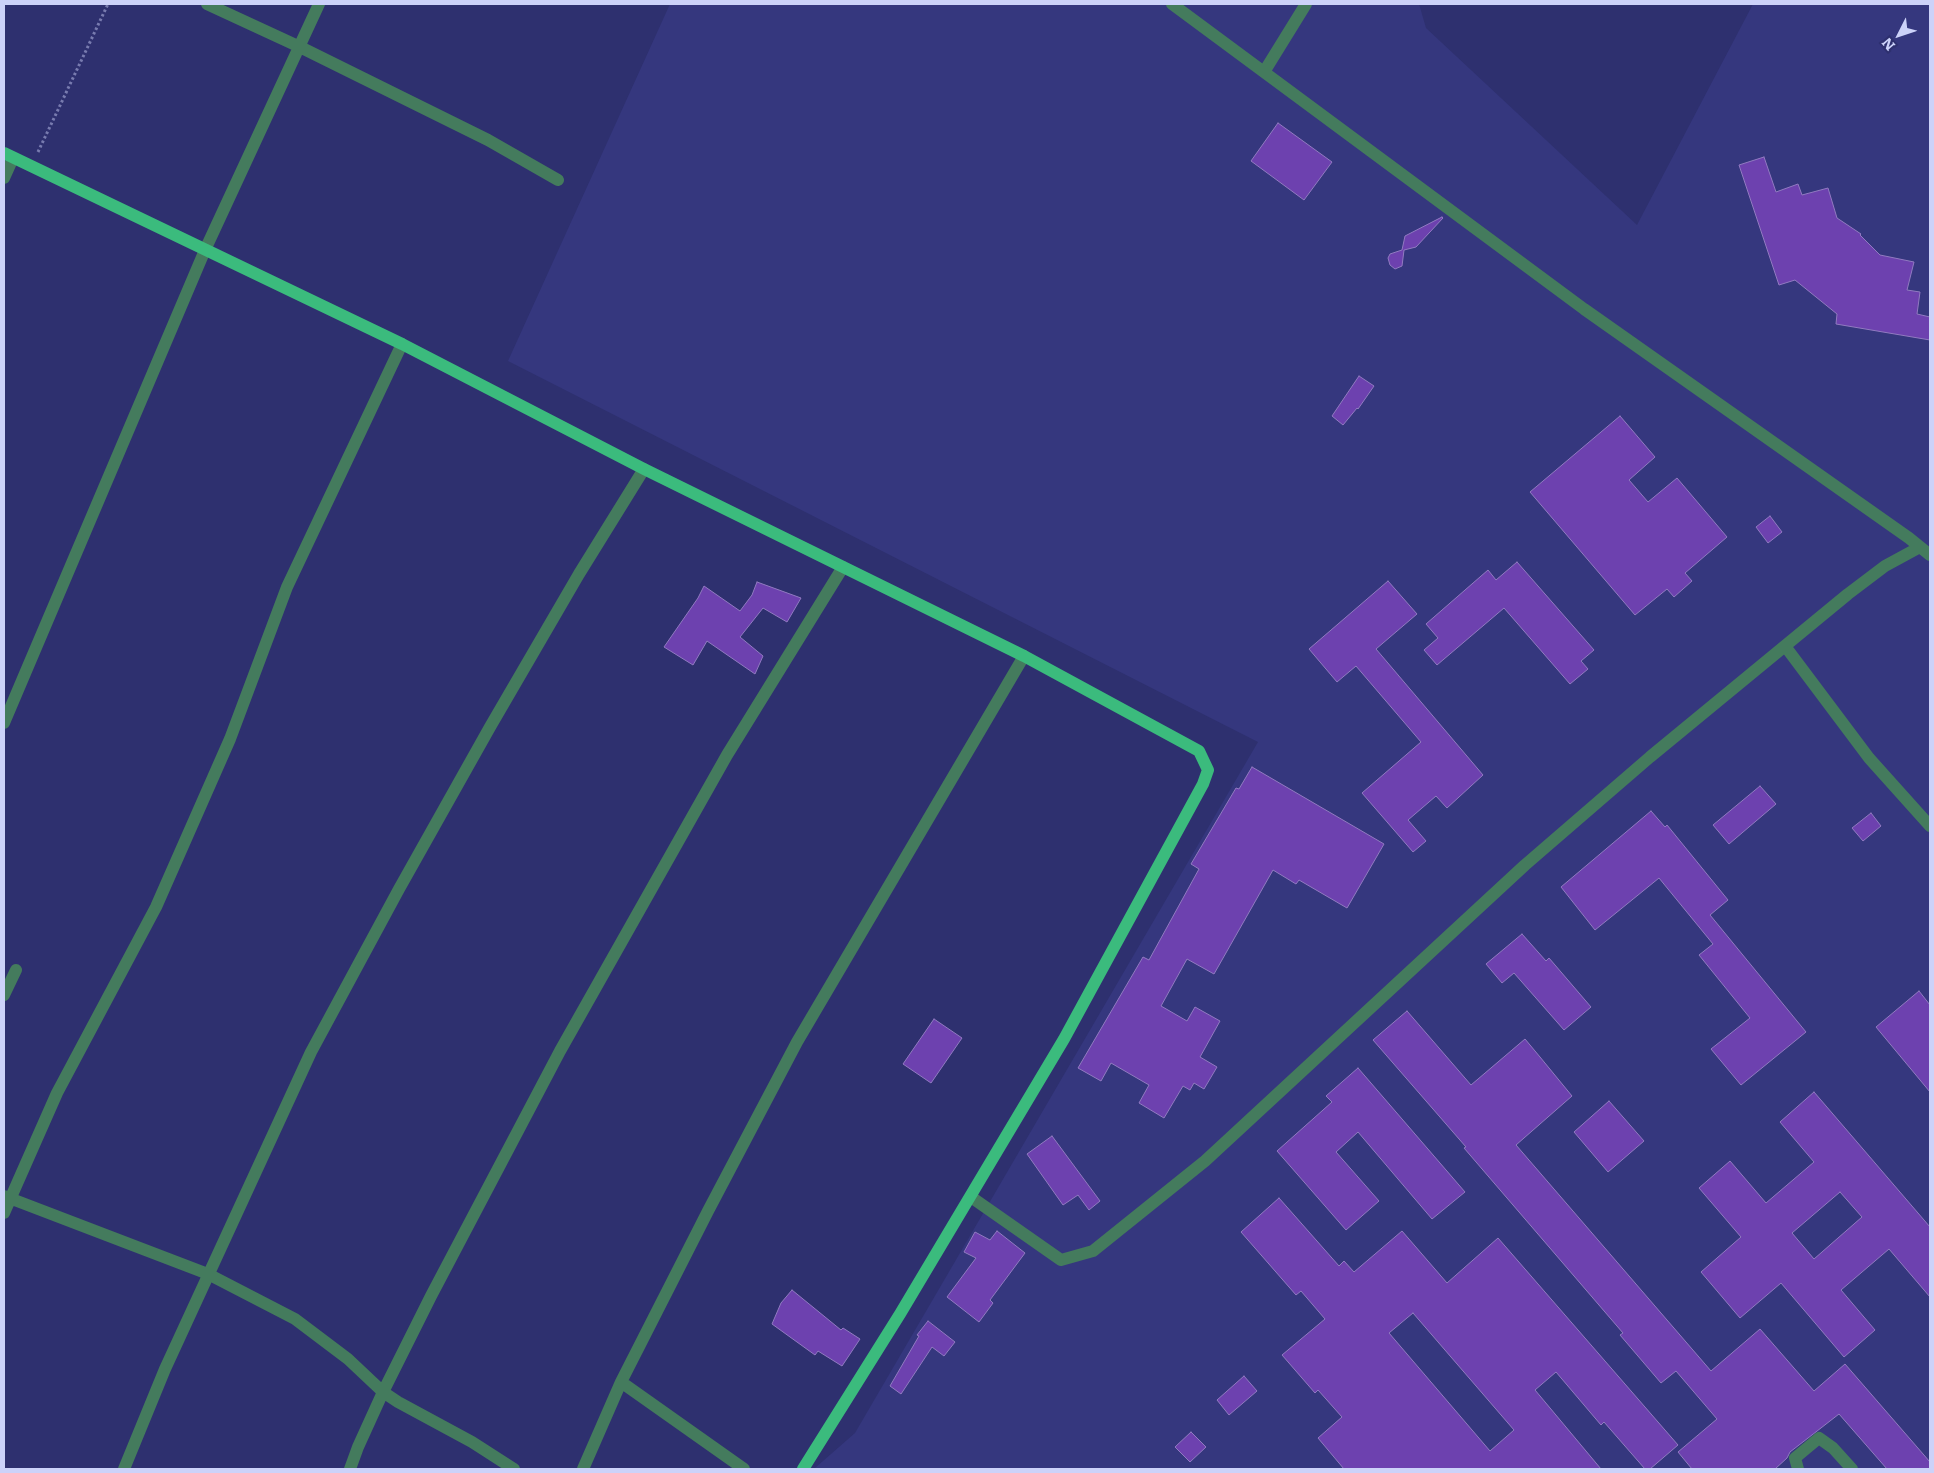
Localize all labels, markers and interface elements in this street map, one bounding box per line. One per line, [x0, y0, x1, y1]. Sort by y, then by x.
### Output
north arrow [1874, 10, 1924, 60]
text: N [1876, 34, 1899, 56]

